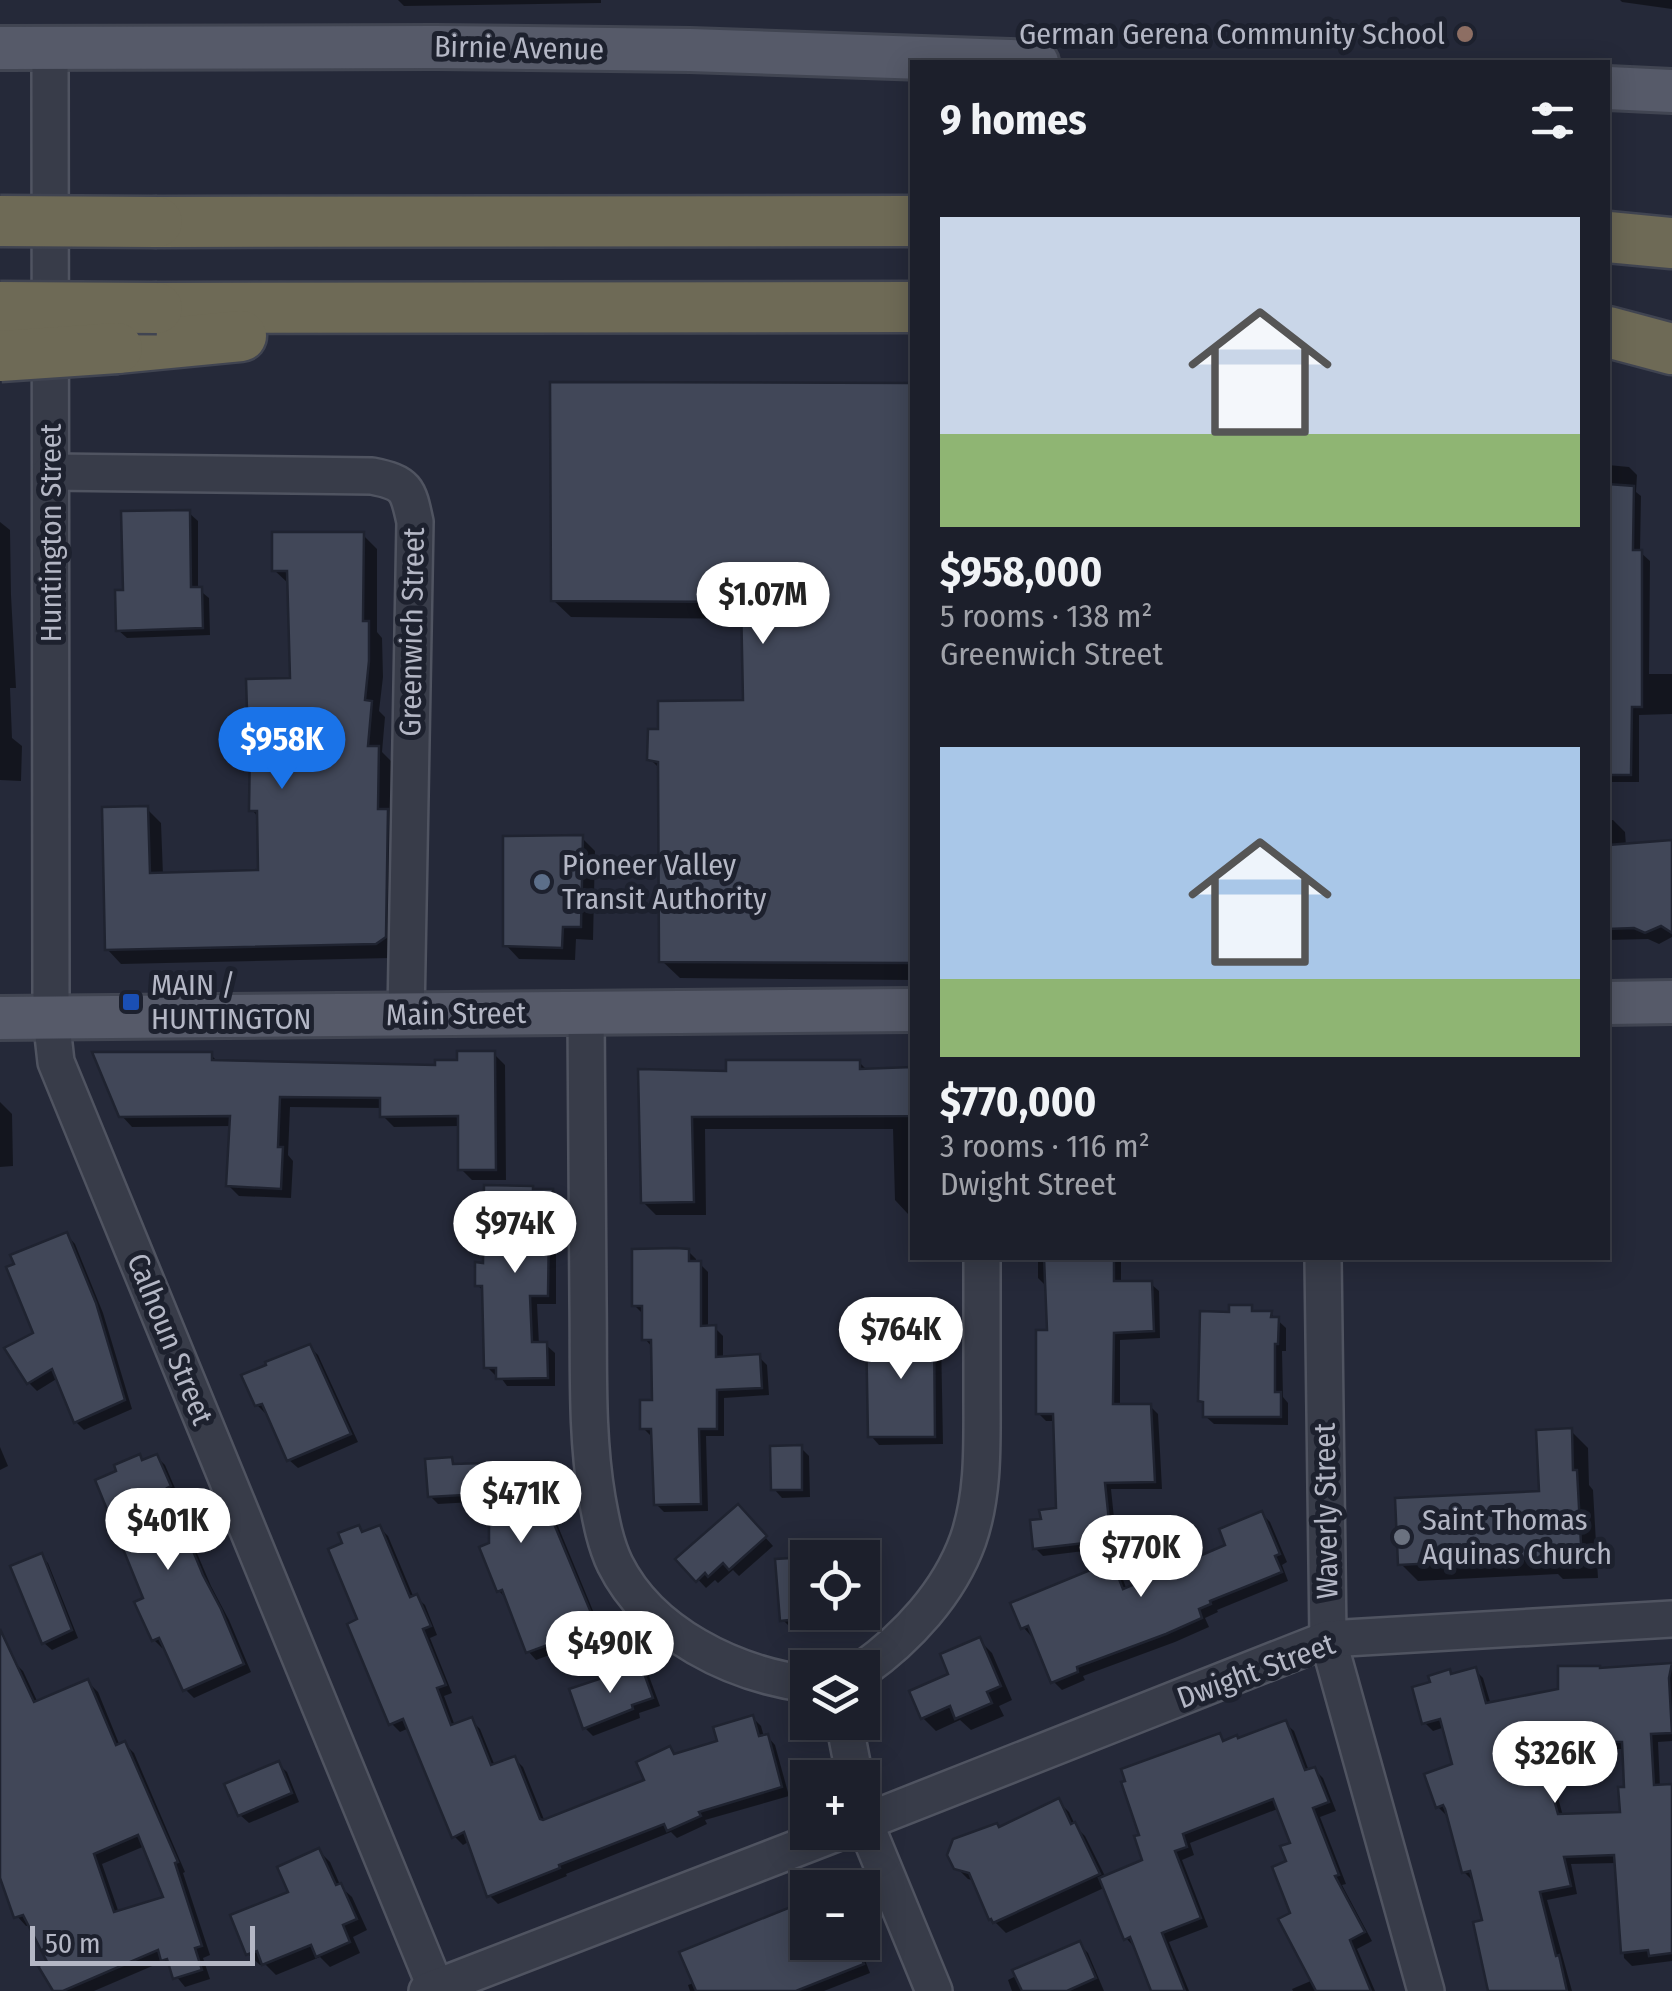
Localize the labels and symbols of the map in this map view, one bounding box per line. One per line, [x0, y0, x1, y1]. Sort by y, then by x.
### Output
place label: German Gerena Community School [1019, 16, 1445, 52]
marker: German Gerena Community School [1454, 23, 1476, 45]
street label: Birnie Avenue [434, 29, 604, 67]
street label: Huntington Street [33, 423, 69, 642]
street label: Greenwich Street [392, 527, 432, 737]
pin: $1.07M [682, 562, 844, 647]
pin: $958K [212, 707, 352, 792]
place label: Pioneer Valley Transit Authority [562, 847, 767, 917]
marker: Pioneer Valley Transit Authority [531, 871, 553, 893]
place label: MAIN / HUNTINGTON [151, 967, 312, 1037]
marker: MAIN / HUNTINGTON [120, 991, 142, 1013]
street label: Main Street [386, 995, 527, 1033]
pin: $974K [445, 1191, 585, 1276]
street label: Calhoun Street [119, 1248, 221, 1430]
pin: $764K [831, 1297, 971, 1382]
street label: Waverly Street [1306, 1422, 1346, 1599]
pin: $471K [451, 1461, 591, 1546]
pin: $401K [98, 1488, 238, 1573]
place label: Saint Thomas Aquinas Church [1422, 1502, 1612, 1572]
pin: $770K [1071, 1515, 1211, 1600]
marker: Saint Thomas Aquinas Church [1391, 1526, 1413, 1548]
pin: $490K [540, 1611, 680, 1696]
street label: Dwight Street [1172, 1626, 1340, 1716]
pin: $326K [1485, 1721, 1625, 1806]
scale bar [30, 1921, 255, 1966]

